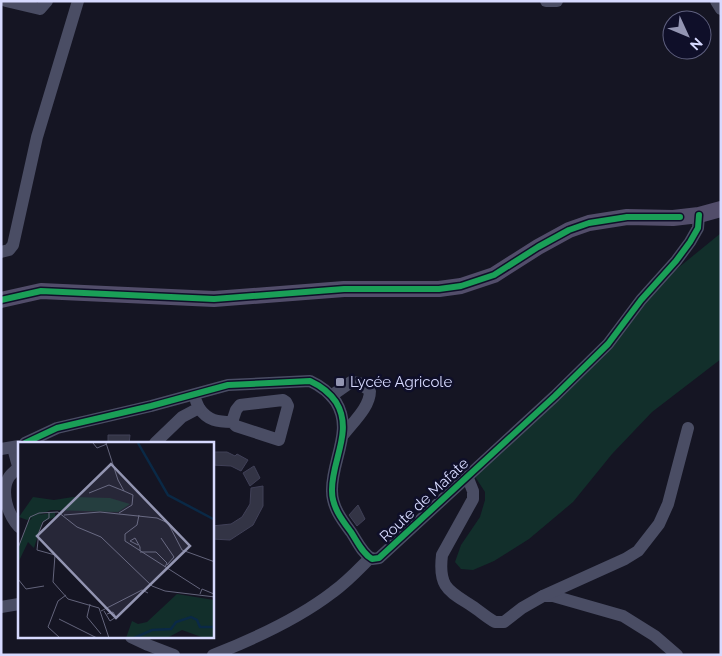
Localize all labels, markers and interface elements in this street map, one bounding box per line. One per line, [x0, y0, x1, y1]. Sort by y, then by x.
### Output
north arrow [662, 10, 712, 60]
text: N [687, 35, 706, 53]
place label: Lycée Agricole [350, 373, 452, 391]
marker: Lycée Agricole [334, 376, 346, 388]
inset map [18, 442, 214, 638]
street label: Route de Mafate [376, 454, 472, 546]

